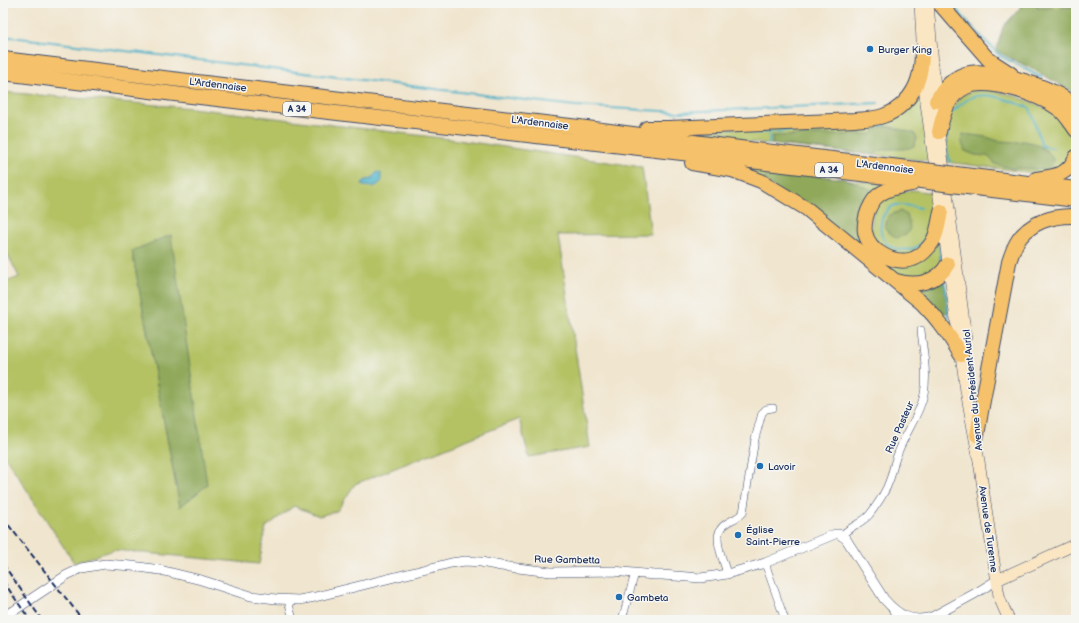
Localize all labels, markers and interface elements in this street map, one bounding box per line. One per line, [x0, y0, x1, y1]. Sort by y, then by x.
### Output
marker: Burger King [865, 44, 875, 54]
place label: Burger King [878, 44, 932, 56]
street label: L'Ardennaise [188, 76, 247, 94]
road number: A 34 [283, 102, 311, 116]
street label: L'Ardennaise [510, 114, 569, 132]
street label: L'Ardennaise [855, 158, 914, 176]
road number: A 34 [815, 163, 843, 177]
street label: Avenue du Président Auriol [961, 329, 985, 451]
street label: Rue Pasteur [883, 399, 917, 455]
marker: Lavoir [755, 461, 765, 471]
place label: Lavoir [768, 461, 796, 473]
street label: Avenue de Turenne [976, 485, 1000, 573]
place label: Église Saint-Pierre [746, 524, 800, 548]
marker: Église Saint-Pierre [733, 530, 743, 540]
street label: Rue Gambetta [534, 553, 600, 567]
marker: Gambeta [614, 592, 624, 602]
place label: Gambeta [627, 592, 669, 604]

